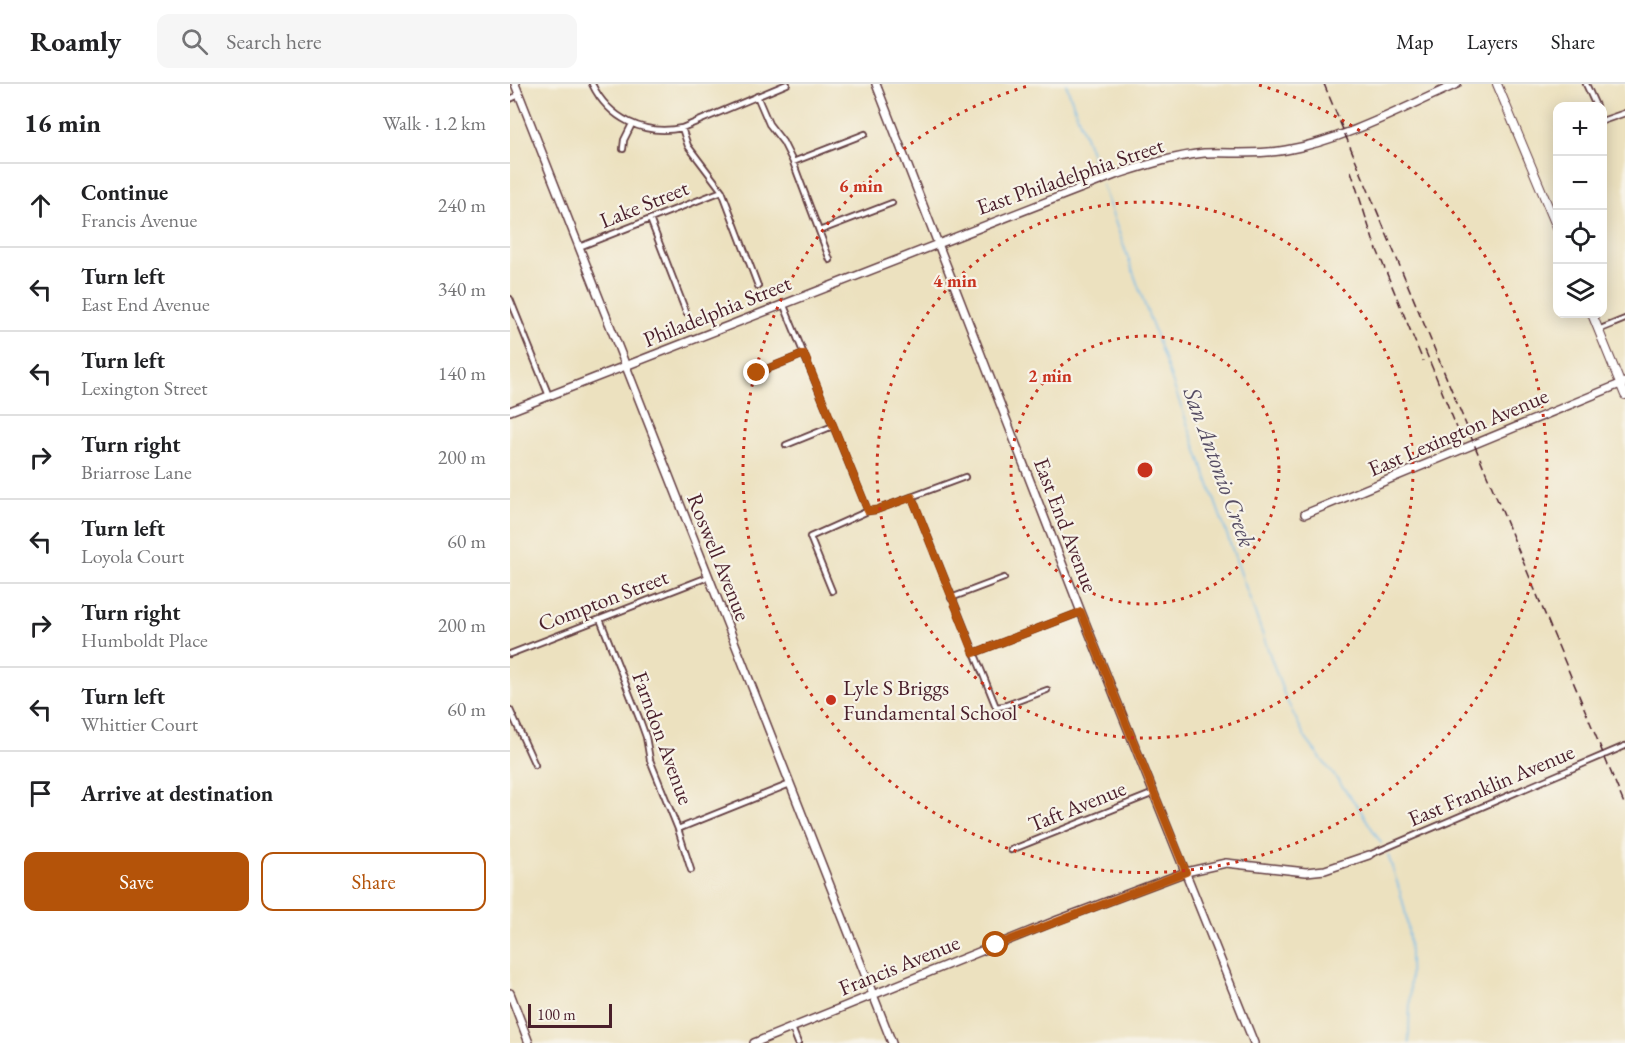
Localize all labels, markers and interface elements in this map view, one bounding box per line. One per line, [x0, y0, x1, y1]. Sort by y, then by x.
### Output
search box [157, 14, 577, 68]
text: Roamly [30, 23, 121, 59]
icon: search [178, 25, 211, 58]
text: Search here [226, 27, 322, 56]
text: Map [1396, 28, 1434, 55]
text: Layers [1467, 28, 1518, 55]
text: Share [1551, 28, 1595, 55]
map controls [1553, 102, 1607, 318]
button: + [1553, 102, 1607, 156]
text: 16 min [24, 106, 101, 140]
text: Walk · 1.2 km [383, 110, 486, 136]
street label: East Philadelphia Street [972, 130, 1168, 222]
button: − [1553, 156, 1607, 210]
street label: Lake Street [595, 173, 693, 235]
text: 6 min [839, 174, 883, 197]
text: Continue [81, 178, 168, 207]
icon: ahead [24, 189, 57, 222]
text: 240 m [438, 192, 486, 218]
text: Francis Avenue [81, 207, 197, 233]
button: locate [1553, 210, 1607, 264]
text: Turn left [81, 262, 165, 291]
button: layers [1553, 264, 1607, 318]
street label: Philadelphia Street [639, 268, 795, 354]
text: 4 min [933, 269, 977, 292]
icon: left [24, 273, 57, 306]
text: 340 m [438, 276, 486, 302]
text: East End Avenue [81, 291, 210, 317]
text: Turn left [81, 346, 165, 375]
icon: left [24, 357, 57, 390]
route end [743, 359, 769, 385]
text: 140 m [438, 360, 486, 386]
text: 2 min [1028, 364, 1072, 387]
text: Lexington Street [81, 375, 208, 401]
street label: East Lexington Avenue [1363, 381, 1553, 483]
water label: San Antonio Creek [1176, 382, 1263, 551]
text: Turn right [81, 430, 180, 459]
icon: right [24, 441, 57, 474]
text: 200 m [438, 444, 486, 470]
street label: East End Avenue [1027, 454, 1105, 597]
text: Briarrose Lane [81, 459, 192, 485]
centre of rings [1135, 460, 1155, 480]
street label: Roswell Avenue [680, 489, 758, 625]
text: Turn left [81, 514, 165, 543]
icon: left [24, 525, 57, 558]
text: 60 m [447, 528, 486, 554]
text: Loyola Court [81, 543, 184, 569]
street label: Compton Street [534, 562, 672, 638]
text: Turn right [81, 598, 180, 627]
icon: right [24, 609, 57, 642]
text: 200 m [438, 612, 486, 638]
text: Humboldt Place [81, 627, 208, 653]
street label: Farndon Avenue [626, 667, 701, 809]
place label: Lyle S Briggs Fundamental School [843, 673, 1017, 727]
text: Turn left [81, 682, 165, 711]
icon: left [24, 693, 57, 726]
marker: Lyle S Briggs Fundamental School [824, 693, 838, 707]
text: 60 m [447, 696, 486, 722]
text: Whittier Court [81, 711, 198, 737]
street label: East Franklin Avenue [1403, 737, 1579, 833]
street label: Taft Avenue [1024, 773, 1130, 839]
icon: arrive [24, 777, 57, 810]
text: Arrive at destination [81, 779, 273, 808]
button: Save [24, 852, 249, 911]
button: Share [261, 852, 486, 911]
street label: Francis Avenue [834, 927, 964, 1002]
route start [982, 931, 1008, 957]
scale bar [528, 1001, 612, 1028]
text: 100 m [537, 1004, 576, 1025]

